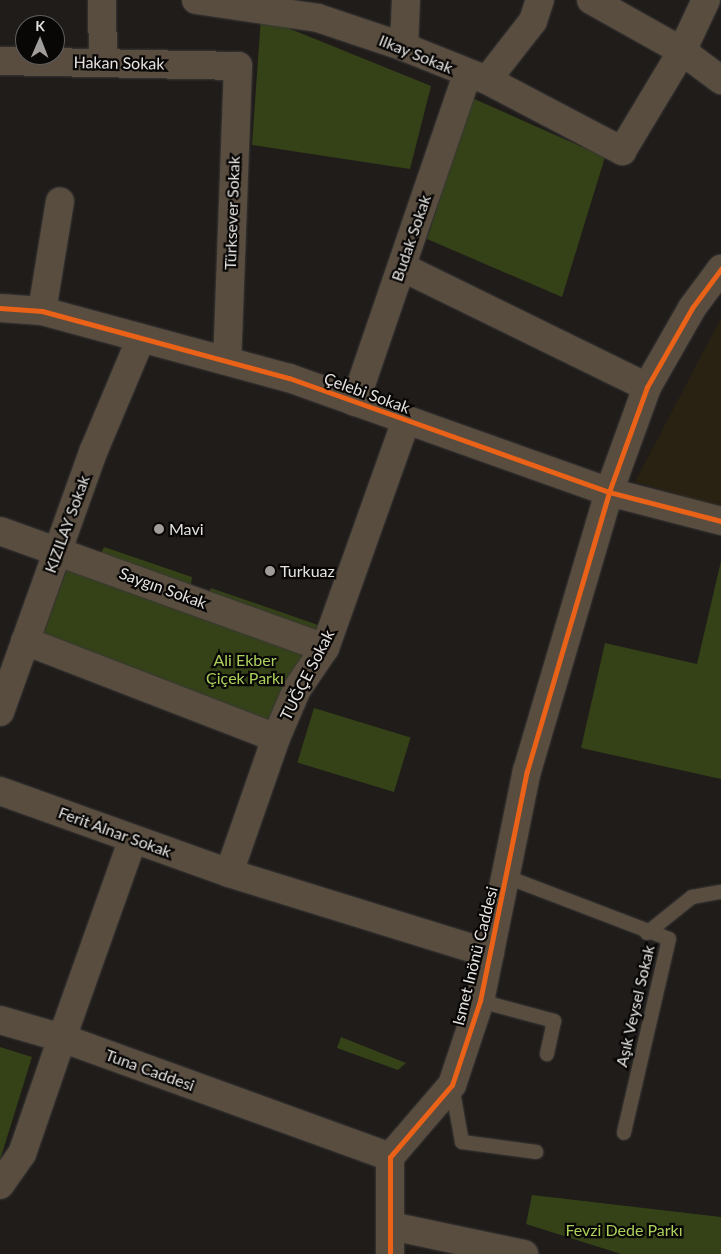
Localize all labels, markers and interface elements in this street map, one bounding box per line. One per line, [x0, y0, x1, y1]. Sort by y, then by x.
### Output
north arrow [15, 15, 65, 65]
text: K [35, 17, 45, 34]
street label: Ilkay Sokak [376, 30, 456, 78]
street label: Hakan Sokak [73, 53, 165, 73]
street label: Türksever Sokak [220, 156, 244, 270]
street label: Budak Sokak [387, 192, 435, 284]
street label: Çelebi Sokak [321, 369, 413, 417]
street label: KIZILAY Sokak [40, 472, 94, 576]
place label: Mavi [169, 519, 203, 539]
marker: Mavi [153, 523, 165, 535]
place label: Turkuaz [280, 561, 335, 581]
street label: Saygın Sokak [117, 563, 209, 613]
marker: Turkuaz [264, 565, 276, 577]
street label: TUĞÇE Sokak [276, 627, 338, 723]
park label: Ali Ekber Çiçek Parkı [206, 650, 284, 688]
street label: Ferit Alnar Sokak [56, 803, 174, 861]
street label: Ismet Inönü Caddesi [448, 884, 502, 1028]
street label: Aşık Veysel Sokak [612, 943, 658, 1069]
street label: Tuna Caddesi [103, 1045, 197, 1095]
park label: Fevzi Dede Parkı [565, 1220, 683, 1240]

